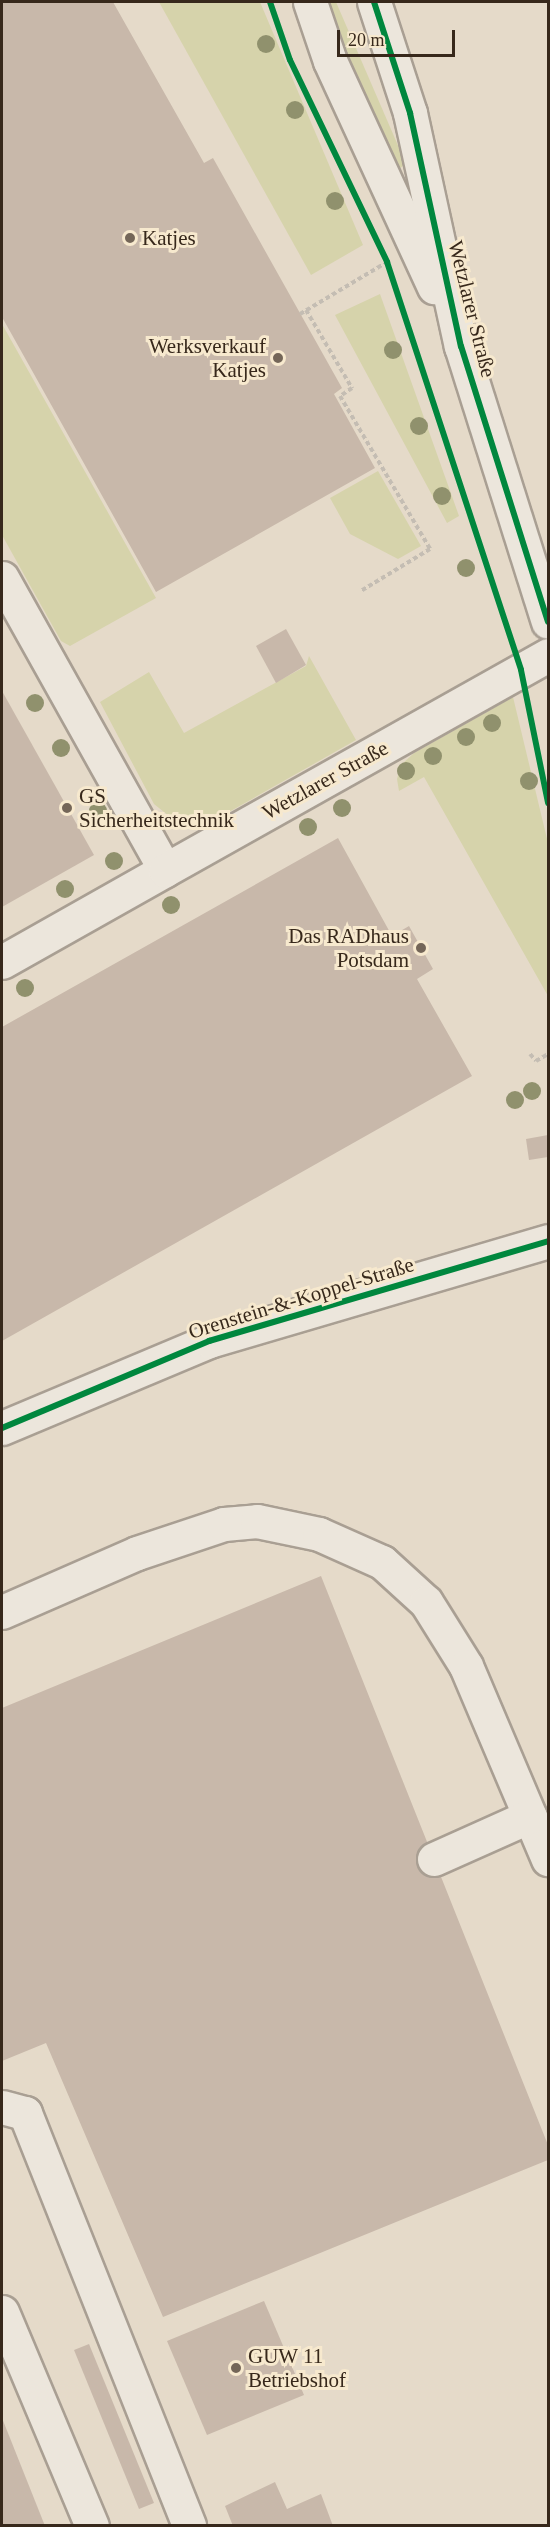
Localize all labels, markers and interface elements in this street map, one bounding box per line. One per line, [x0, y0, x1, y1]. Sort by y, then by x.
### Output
scale bar [340, 18, 458, 56]
text: 20 m [348, 30, 385, 50]
place label: Katjes [142, 225, 196, 251]
marker: Katjes [123, 231, 137, 245]
street label: Wetzlarer Straße [443, 238, 501, 380]
place label: Werksverkauf Katjes [149, 333, 266, 383]
marker: Werksverkauf Katjes [271, 351, 285, 365]
street label: Wetzlarer Straße [258, 735, 392, 825]
place label: GS Sicherheitstechnik [79, 783, 234, 833]
marker: GS Sicherheitstechnik [60, 801, 74, 815]
place label: Das RADhaus Potsdam [288, 923, 409, 973]
marker: Das RADhaus Potsdam [414, 941, 428, 955]
street label: Orenstein-&-Koppel-Straße [185, 1252, 417, 1344]
place label: GUW 11 Betriebshof [248, 2343, 346, 2393]
marker: GUW 11 Betriebshof [229, 2361, 243, 2375]

